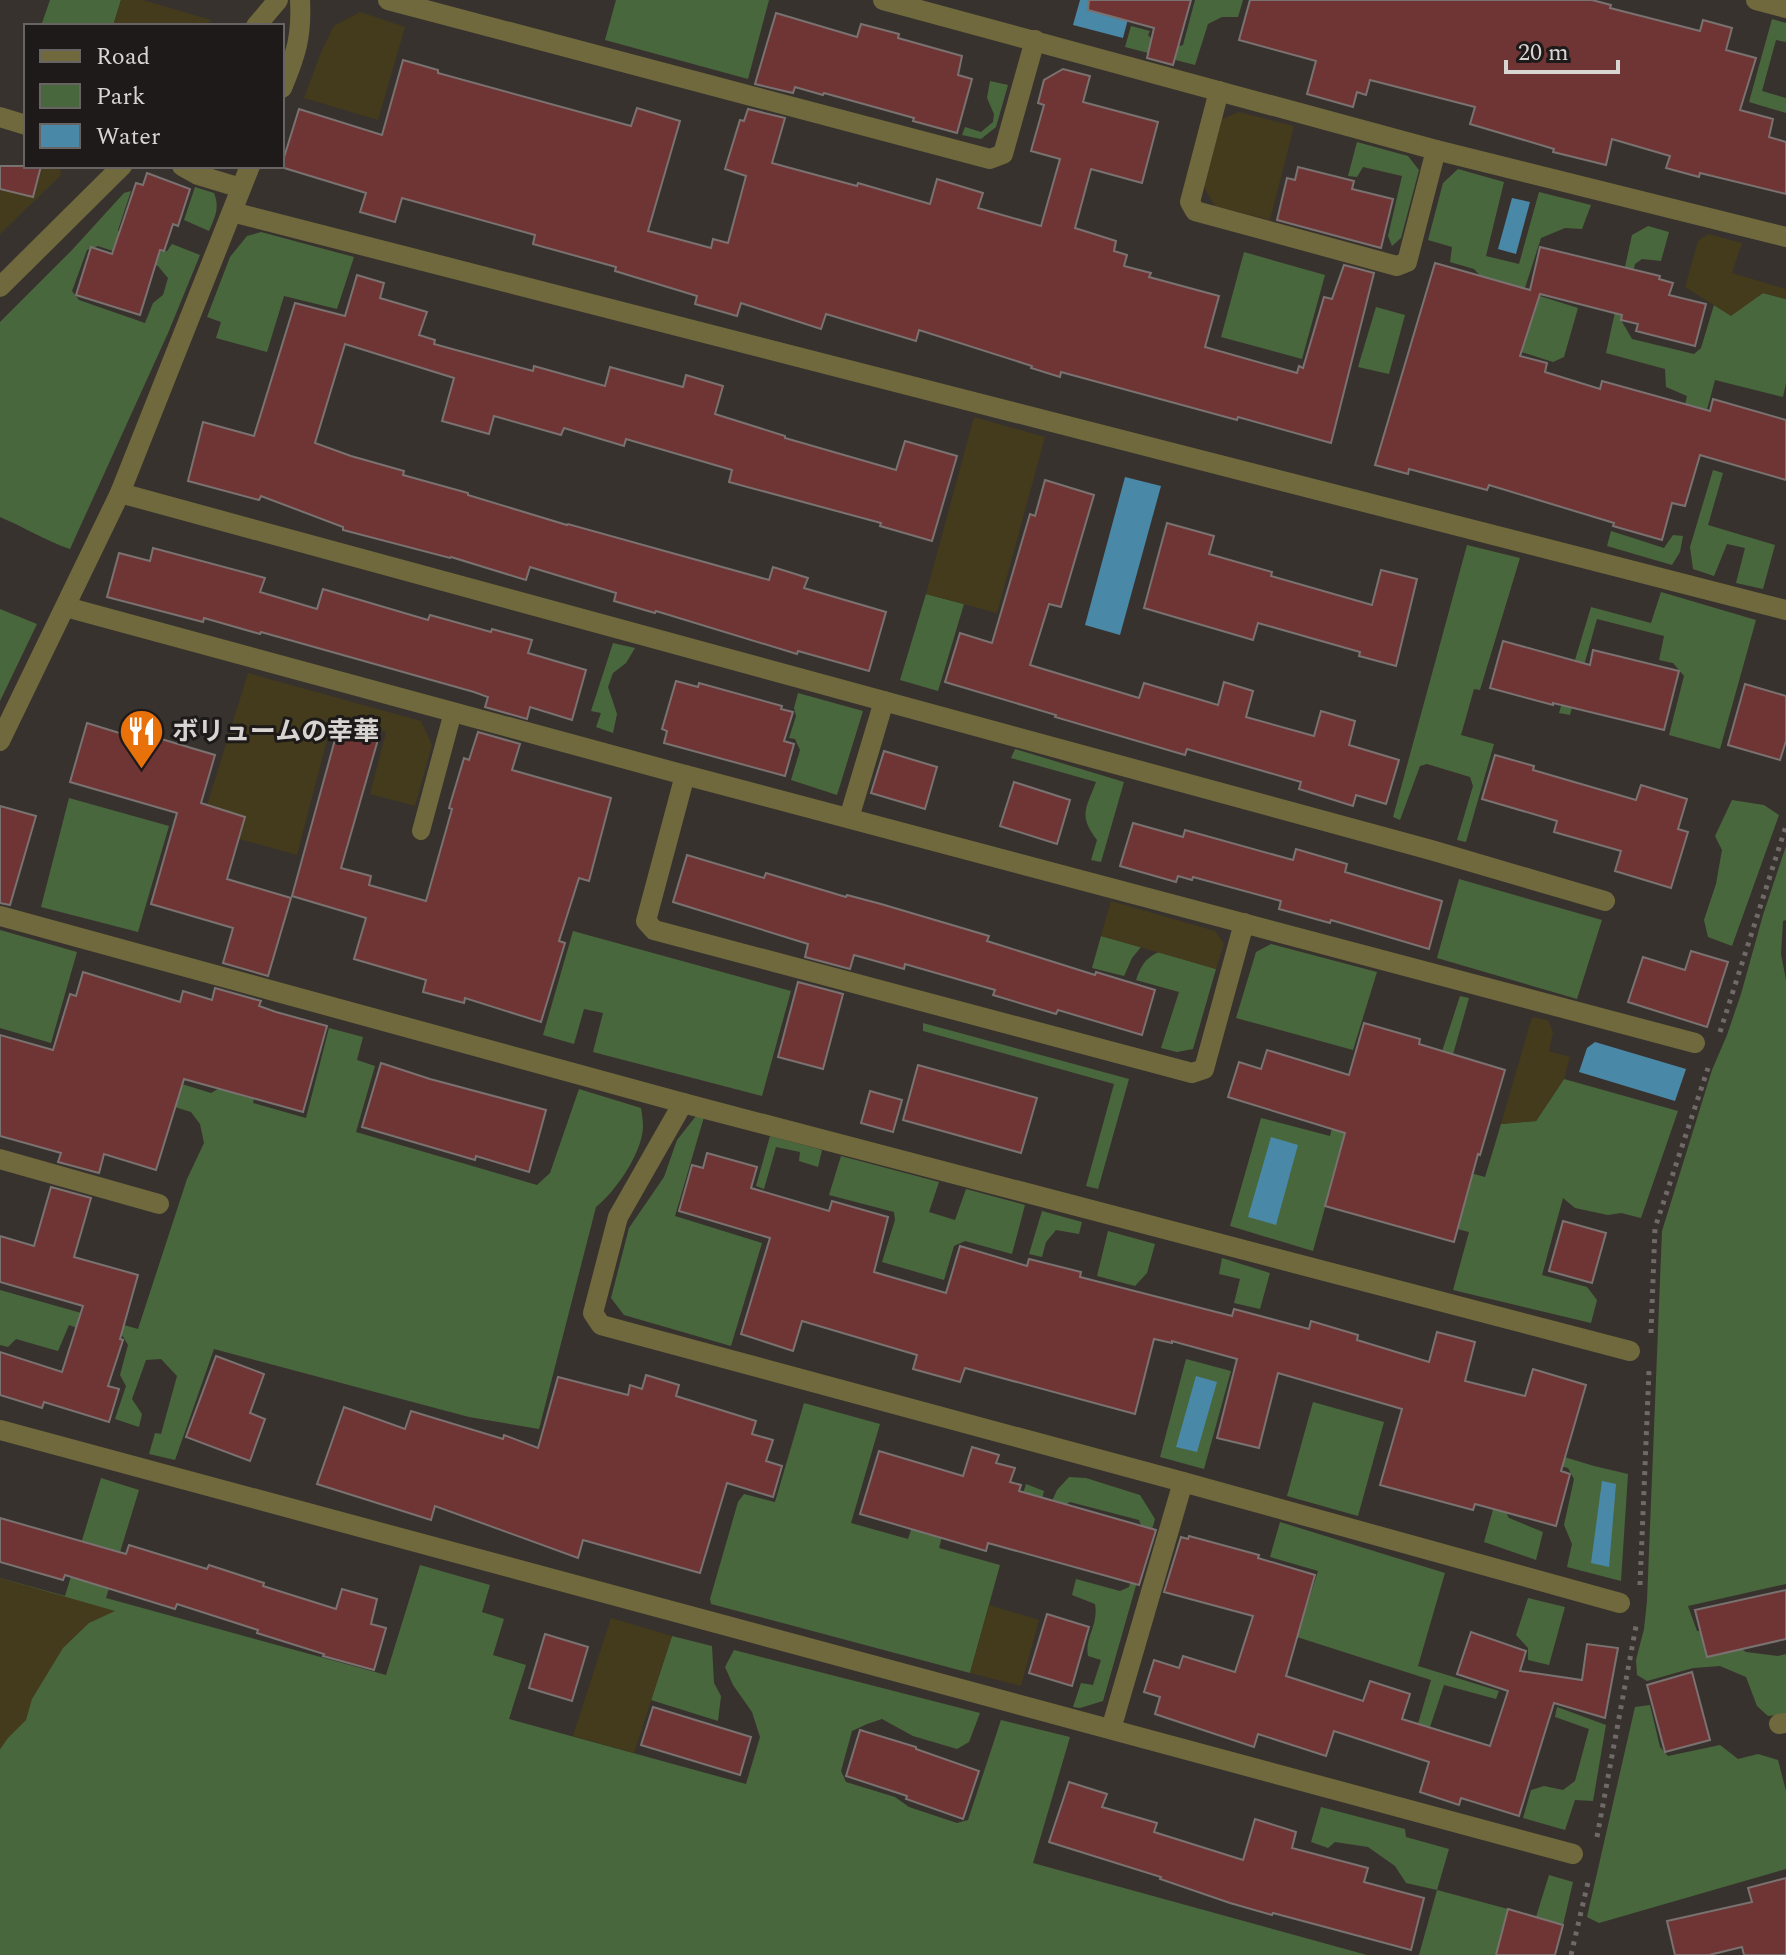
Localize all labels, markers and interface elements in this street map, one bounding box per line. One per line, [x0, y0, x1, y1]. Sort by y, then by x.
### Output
legend [24, 24, 284, 168]
scale bar [1506, 24, 1618, 74]
text: 20 m [1518, 35, 1569, 71]
text: Road [96, 39, 150, 75]
text: Park [96, 79, 146, 115]
text: Water [96, 119, 160, 155]
restaurant icon: ボリュームの幸華 [117, 707, 165, 770]
place label: ボリュームの幸華 [172, 712, 379, 752]

